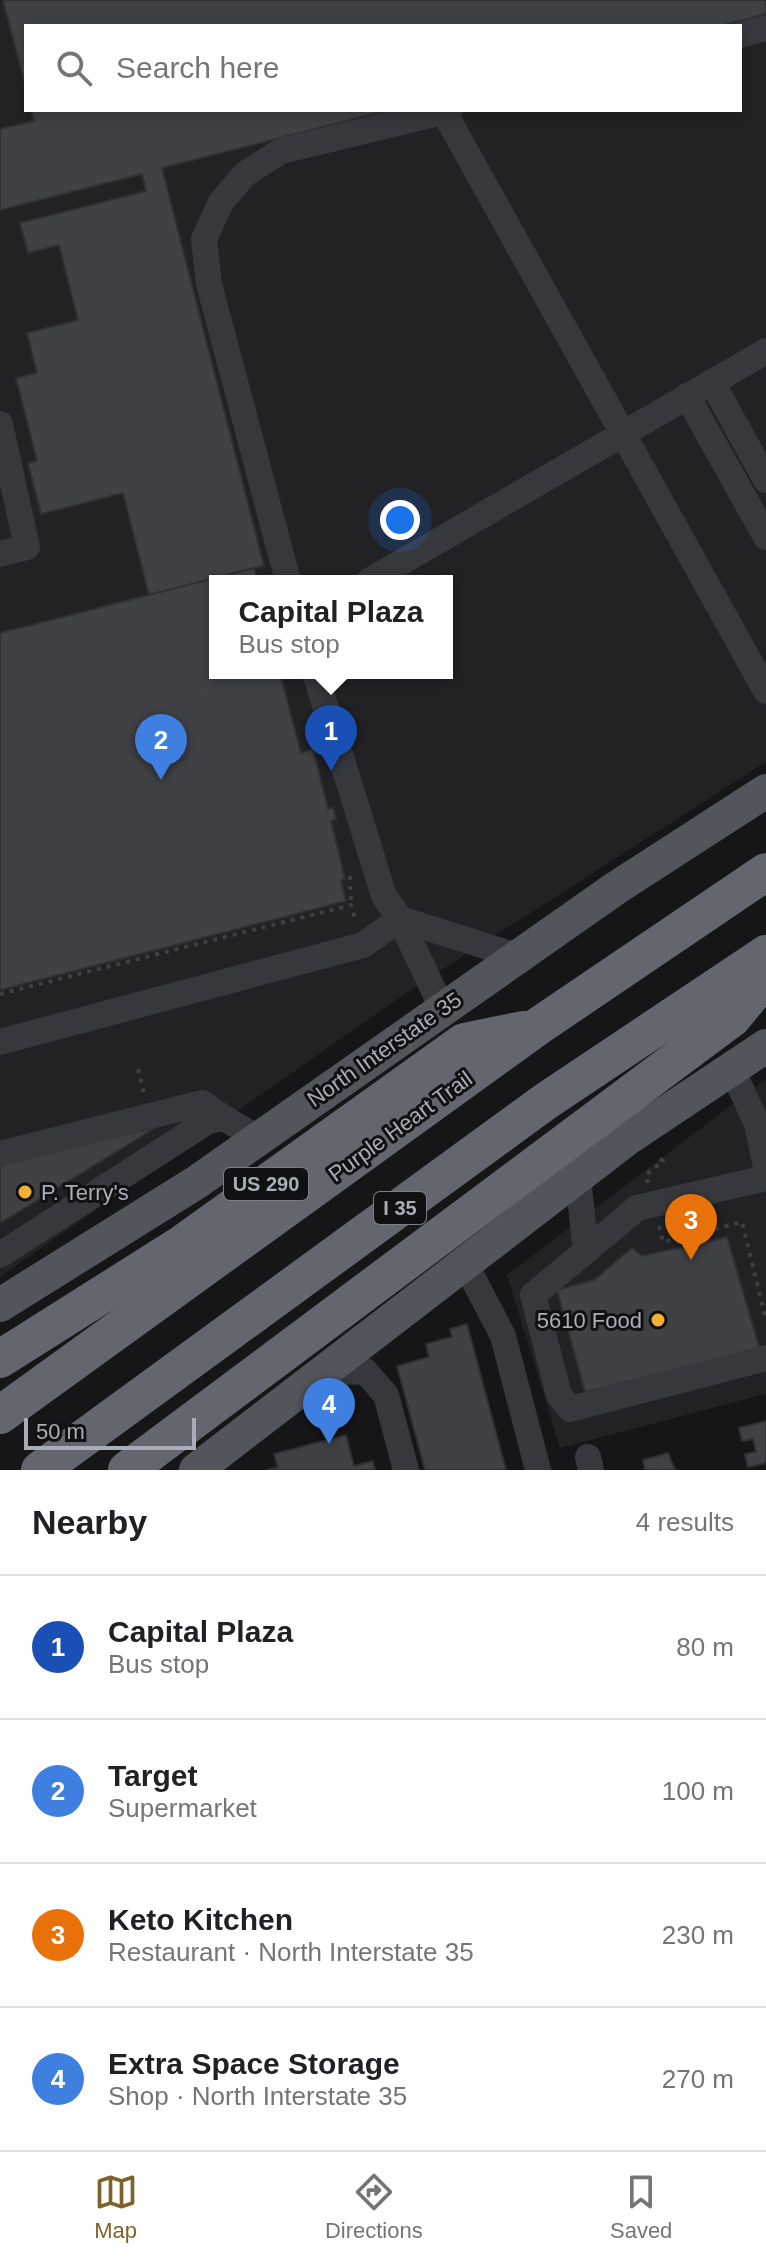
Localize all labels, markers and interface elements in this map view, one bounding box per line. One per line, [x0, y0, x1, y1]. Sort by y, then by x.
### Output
search box [24, 24, 742, 112]
icon: search [52, 46, 96, 90]
text: Search here [116, 51, 279, 84]
your location [380, 500, 420, 540]
popup [209, 575, 453, 679]
text: Capital Plaza [238, 595, 424, 628]
text: Bus stop [238, 629, 340, 659]
pin: 1 [305, 705, 357, 771]
pin: 2 [135, 714, 187, 780]
street label: North Interstate 35 [302, 987, 466, 1112]
street label: Purple Heart Trail [324, 1066, 477, 1187]
road number: US 290 [224, 1168, 308, 1200]
place label: P. Terry's [41, 1180, 129, 1205]
marker: P. Terry's [16, 1183, 34, 1201]
road number: I 35 [374, 1192, 426, 1224]
pin: 3 [665, 1194, 717, 1260]
place label: 5610 Food [537, 1308, 642, 1333]
marker: 5610 Food [649, 1311, 667, 1329]
pin: 4 [303, 1378, 355, 1444]
scale bar [24, 1414, 196, 1450]
text: 50 m [36, 1419, 85, 1444]
text: Nearby [32, 1503, 147, 1541]
text: 4 results [636, 1507, 734, 1537]
text: Capital Plaza [108, 1615, 293, 1648]
text: 1 [51, 1632, 65, 1662]
text: 80 m [676, 1632, 734, 1662]
text: Bus stop [108, 1649, 209, 1679]
text: Target [108, 1759, 197, 1792]
text: 2 [51, 1776, 65, 1806]
text: 100 m [662, 1776, 734, 1806]
text: Supermarket [108, 1793, 257, 1823]
text: Keto Kitchen [108, 1903, 293, 1936]
text: 3 [51, 1920, 65, 1950]
text: 230 m [662, 1920, 734, 1950]
text: Restaurant · North Interstate 35 [108, 1937, 474, 1967]
text: Extra Space Storage [108, 2047, 400, 2080]
text: 4 [51, 2064, 65, 2094]
text: 270 m [662, 2064, 734, 2094]
text: Shop · North Interstate 35 [108, 2081, 407, 2111]
tab: Map [94, 2170, 138, 2244]
tab: Directions [325, 2170, 423, 2244]
tab: Saved [610, 2170, 672, 2244]

